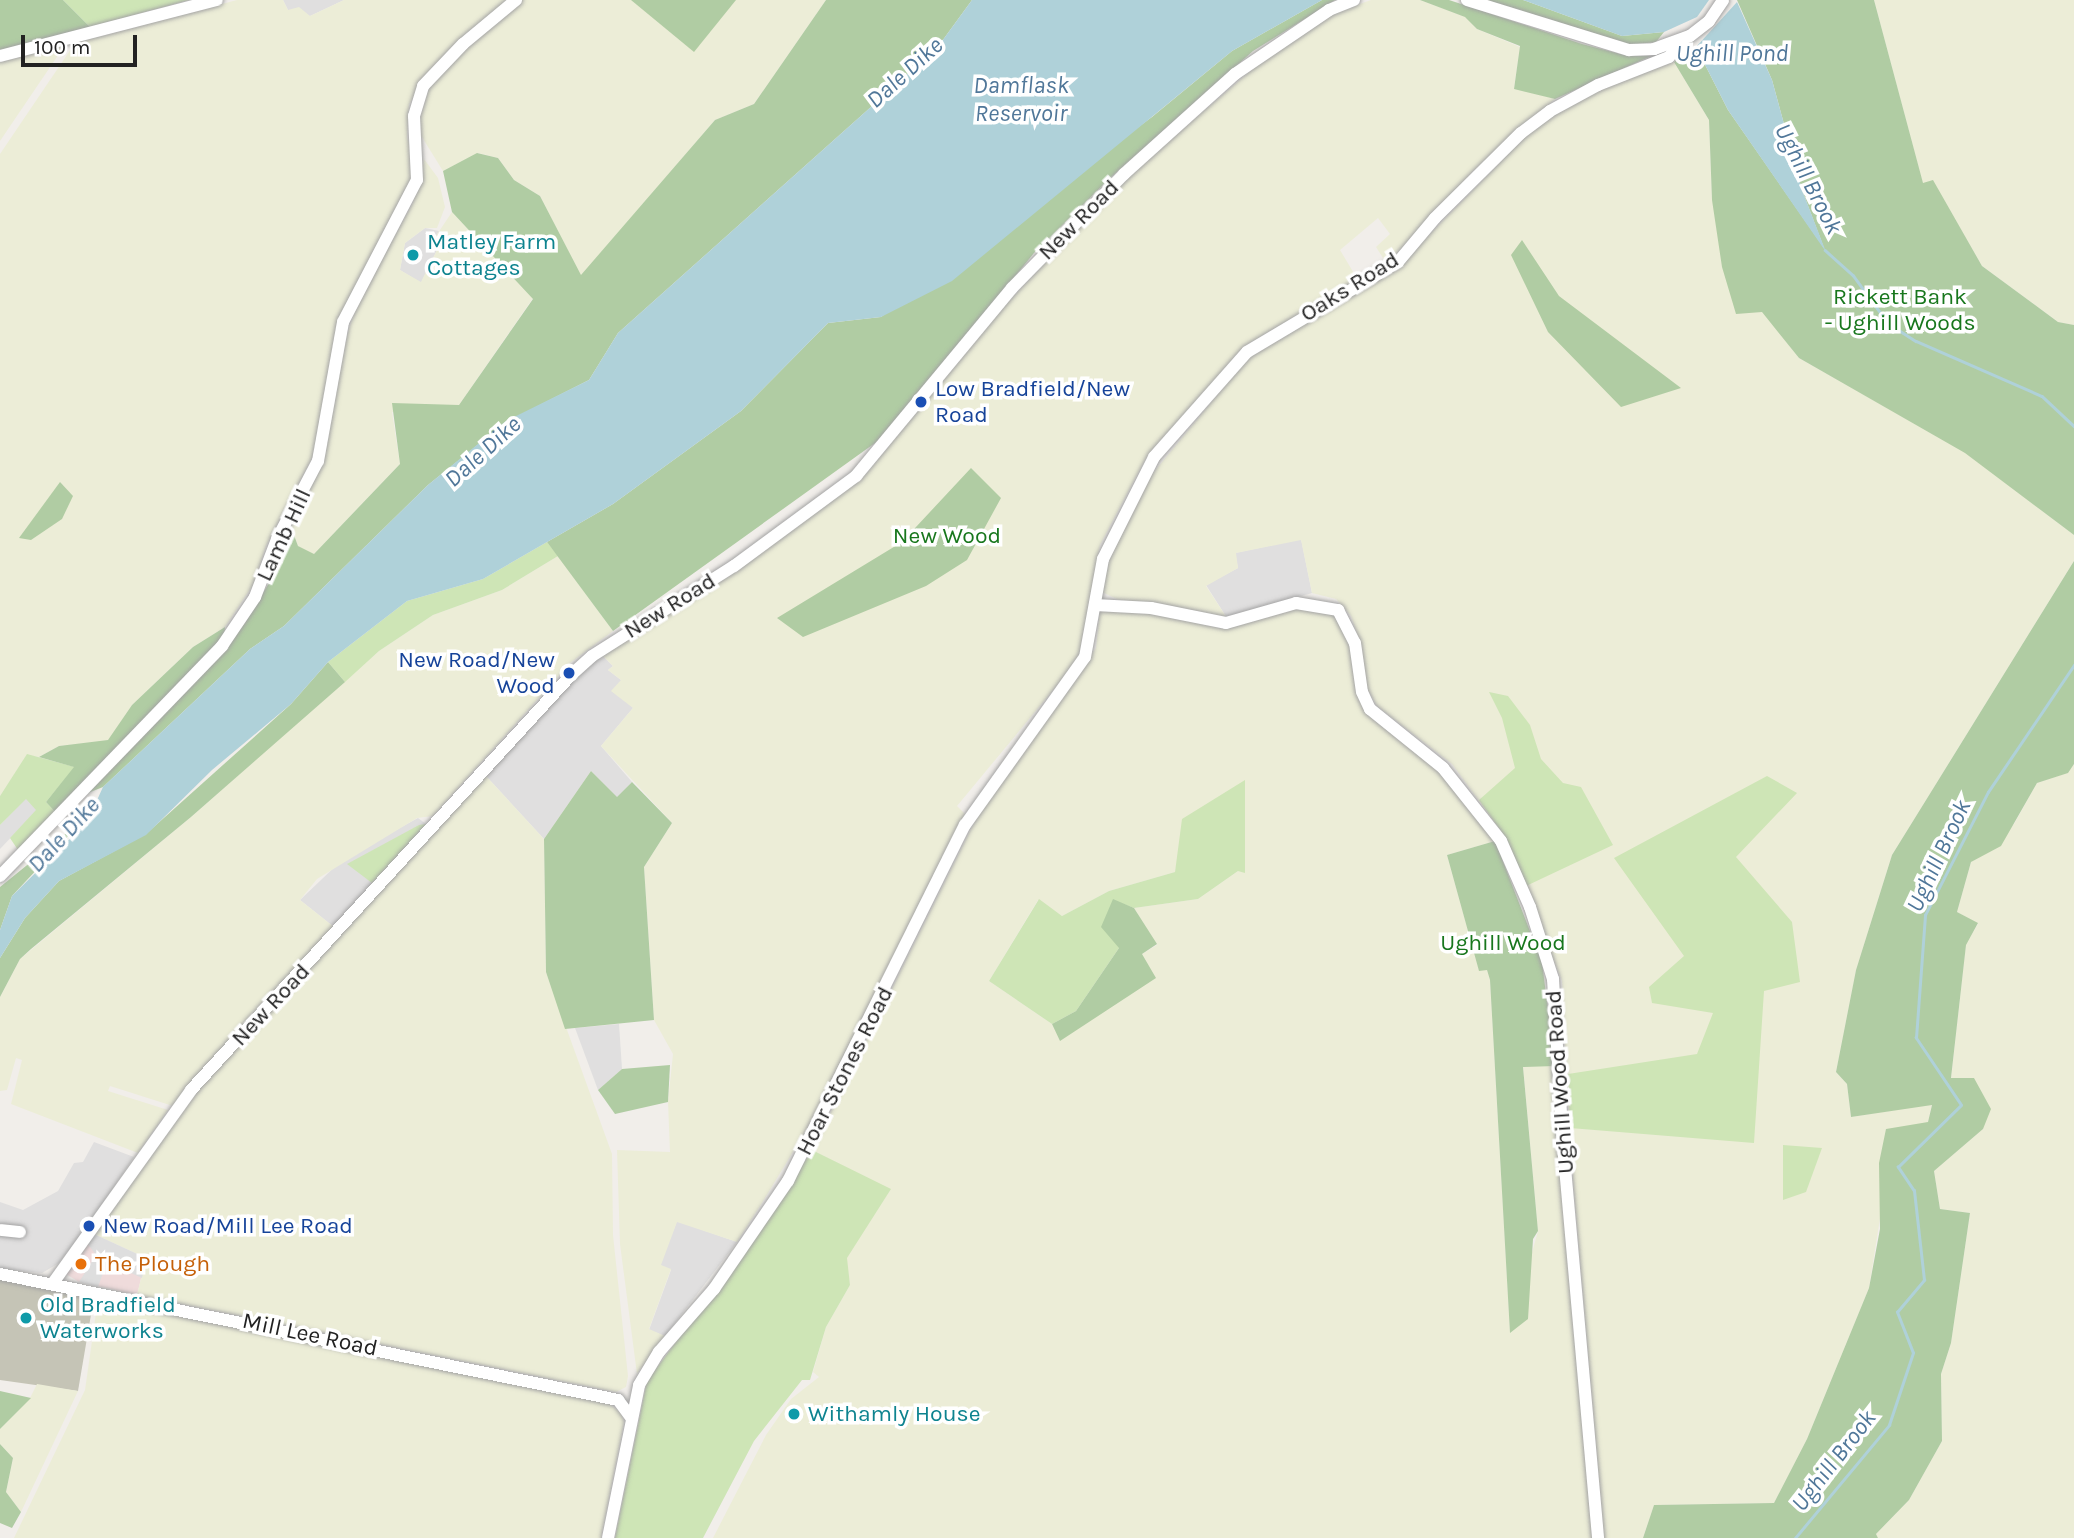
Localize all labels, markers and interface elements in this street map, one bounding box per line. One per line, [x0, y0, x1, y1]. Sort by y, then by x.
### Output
scale bar [24, 21, 140, 65]
water label: Dale Dike [861, 31, 949, 115]
text: 100 m [34, 35, 91, 59]
water label: Ughill Pond [1676, 40, 1788, 68]
water label: Damflask Reservoir [973, 72, 1069, 128]
water label: Ughill Brook [1768, 119, 1848, 239]
street label: New Road [1033, 174, 1125, 266]
place label: Matley Farm Cottages [427, 228, 556, 282]
street label: Oaks Road [1296, 246, 1404, 328]
marker: Matley Farm Cottages [405, 247, 421, 263]
park label: Rickett Bank - Ughill Woods [1824, 283, 1976, 337]
place label: Low Bradfield/New Road [935, 375, 1130, 429]
marker: Low Bradfield/New Road [913, 394, 929, 410]
water label: Dale Dike [439, 410, 527, 494]
street label: Lamb Hill [251, 484, 317, 586]
park label: New Wood [893, 522, 1001, 550]
street label: New Road [619, 567, 721, 645]
place label: New Road/New Wood [398, 646, 555, 700]
marker: New Road/New Wood [561, 665, 577, 681]
water label: Dale Dike [22, 791, 106, 879]
water label: Ughill Brook [1900, 795, 1978, 917]
park label: Ughill Wood [1440, 929, 1566, 957]
street label: New Road [226, 958, 316, 1052]
street label: Hoar Stones Road [791, 982, 899, 1160]
street label: Ughill Wood Road [1540, 989, 1580, 1175]
place label: New Road/Mill Lee Road [103, 1212, 353, 1240]
marker: New Road/Mill Lee Road [81, 1218, 97, 1234]
place label: The Plough [95, 1250, 210, 1278]
marker: The Plough [73, 1256, 89, 1272]
place label: Old Bradfield Waterworks [40, 1291, 176, 1345]
street label: Mill Lee Road [240, 1307, 380, 1363]
marker: Old Bradfield Waterworks [18, 1310, 34, 1326]
place label: Withamly House [808, 1400, 980, 1428]
water label: Ughill Brook [1786, 1405, 1882, 1517]
marker: Withamly House [786, 1406, 802, 1422]

